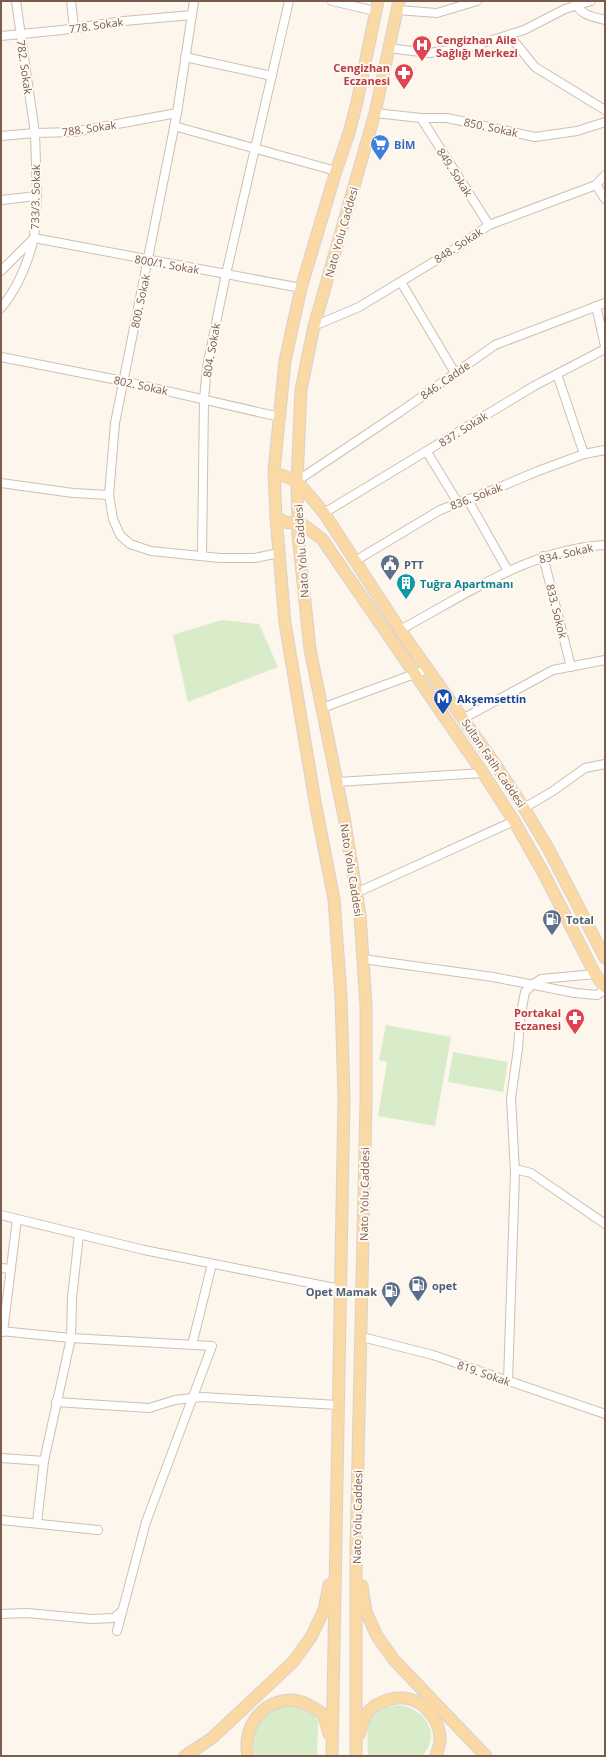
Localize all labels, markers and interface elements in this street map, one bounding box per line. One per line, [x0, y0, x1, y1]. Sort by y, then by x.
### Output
street label: 778. Sokak [68, 14, 124, 36]
place label: Cengizhan Aile Sağlığı Merkezi [436, 32, 518, 60]
hospital icon: Cengizhan Aile Sağlığı Merkezi [411, 34, 433, 62]
street label: 782. Sokak [14, 39, 36, 95]
place label: Cengizhan Eczanesi [333, 60, 390, 88]
pharmacy icon: Cengizhan Eczanesi [393, 62, 415, 90]
street label: 850. Sokak [463, 114, 520, 140]
street label: 788. Sokak [61, 117, 117, 139]
supermarket icon: BİM [369, 133, 391, 161]
place label: BİM [394, 137, 415, 152]
street label: 849. Sokak [434, 145, 476, 199]
street label: 733/3. Sokak [27, 164, 43, 230]
street label: Nato Yolu Caddesi [321, 185, 361, 279]
street label: 848. Sokak [431, 224, 485, 266]
street label: 800/1. Sokak [134, 251, 201, 277]
street label: 800. Sokak [127, 272, 153, 329]
street label: 804. Sokak [199, 321, 223, 378]
street label: 846. Cadde [417, 357, 473, 403]
street label: 802. Sokak [113, 372, 170, 398]
street label: 837. Sokak [436, 408, 490, 450]
street label: 836. Sokak [448, 479, 505, 513]
street label: Nato Yolu Caddesi [290, 504, 312, 598]
street label: 834. Sokak [538, 539, 595, 566]
public building icon: PTT [379, 553, 401, 581]
place label: PTT [404, 557, 424, 572]
building icon: Tuğra Apartmanı [395, 572, 417, 600]
place label: Tuğra Apartmanı [420, 576, 513, 591]
street label: 833. Sokok [543, 582, 571, 640]
metro station icon: Akşemsettin [432, 687, 454, 715]
place label: Akşemsettin [457, 691, 526, 706]
street label: Sultan Fatih Caddesi [459, 716, 529, 810]
street label: Nato Yolu Caddesi [337, 823, 367, 917]
fuel station icon: Total [541, 908, 563, 936]
place label: Total [566, 912, 594, 927]
place label: Portakal Eczanesi [514, 1005, 561, 1033]
pharmacy icon: Portakal Eczanesi [564, 1007, 586, 1035]
street label: Nato Yolu Caddesi [356, 1147, 372, 1241]
fuel station icon: opet [407, 1274, 429, 1302]
place label: opet [432, 1278, 457, 1293]
fuel station icon: Opet Mamak [380, 1280, 402, 1308]
place label: Opet Mamak [306, 1284, 377, 1299]
street label: 819. Sokak [456, 1357, 513, 1389]
street label: Nato Yolu Caddesi [349, 1470, 365, 1564]

